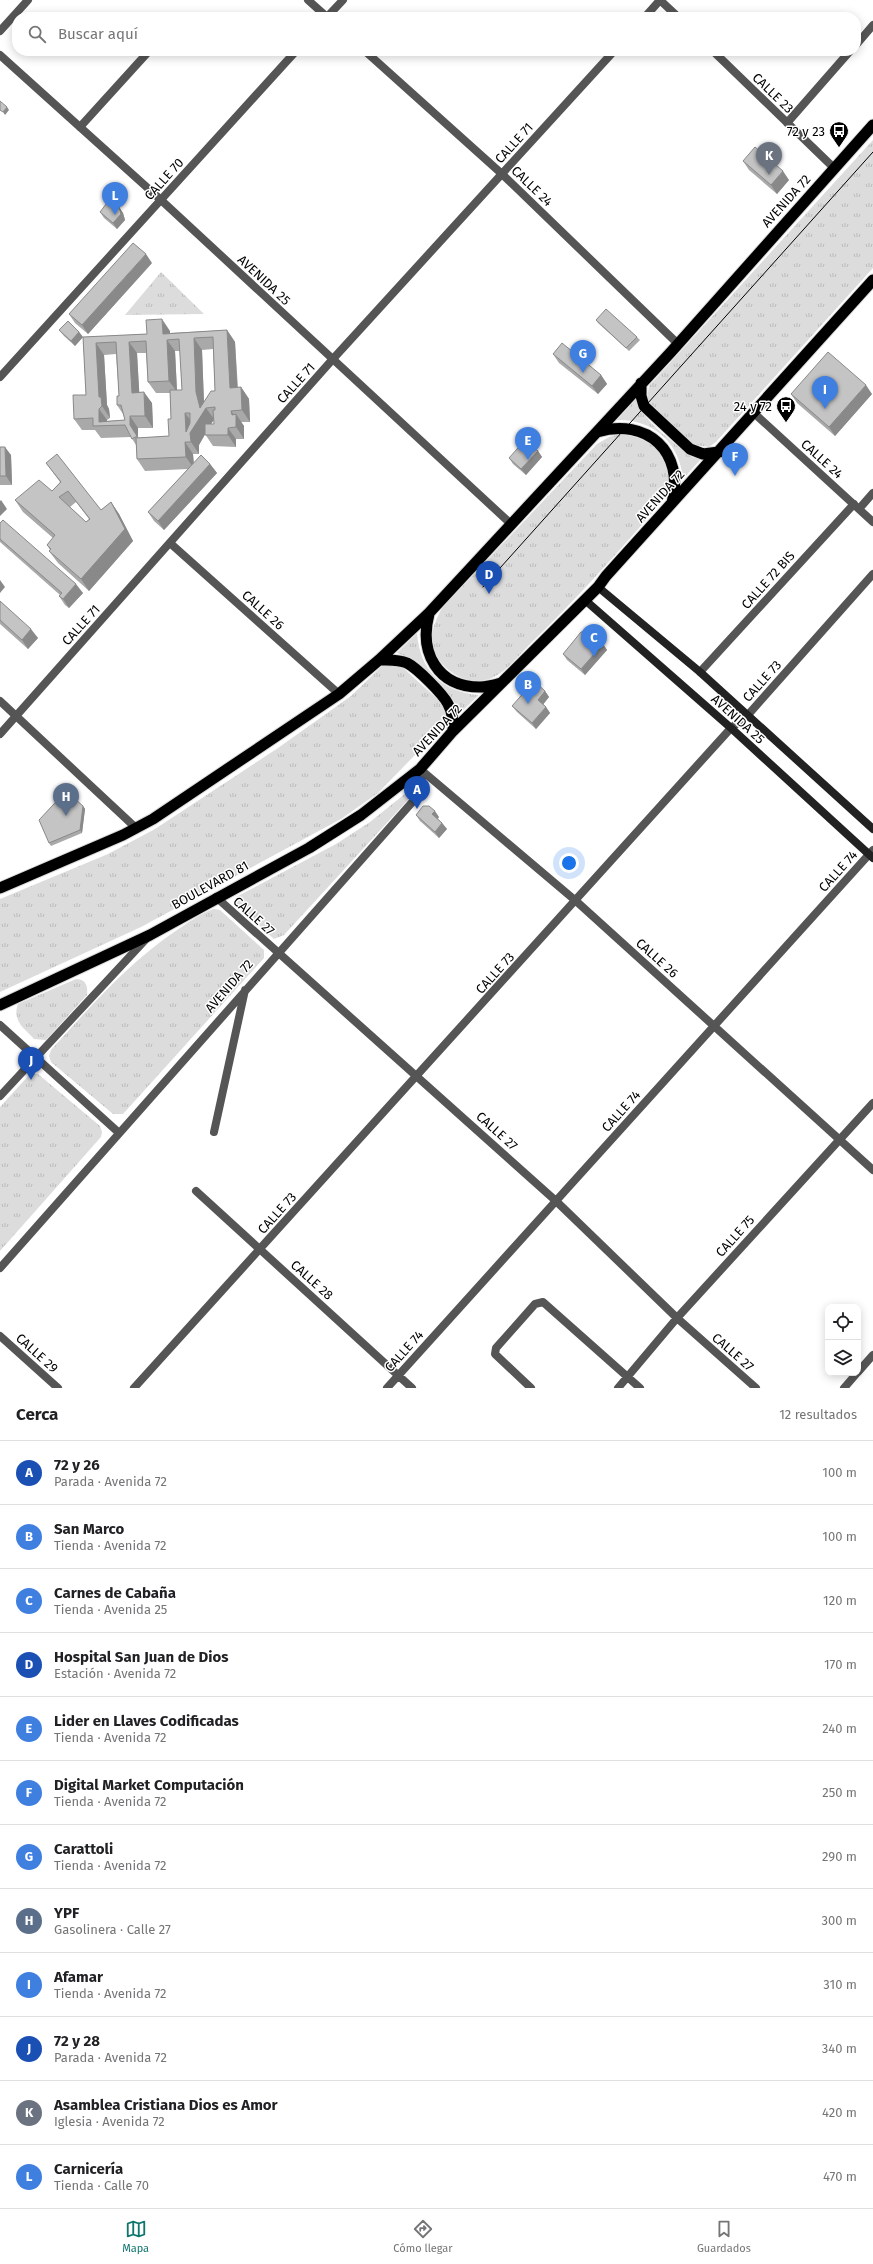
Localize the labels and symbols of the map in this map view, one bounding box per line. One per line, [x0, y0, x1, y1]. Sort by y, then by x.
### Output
street label: CALLE 23 [749, 70, 797, 116]
street label: CALLE 71 [492, 120, 536, 166]
bus stop icon: 72 y 23 [828, 120, 850, 148]
place label: 72 y 23 [787, 124, 825, 139]
pin: K [756, 142, 782, 175]
street label: CALLE 70 [141, 155, 187, 203]
street label: CALLE 24 [508, 163, 556, 209]
street label: AVENIDA 72 [759, 172, 813, 230]
pin: L [102, 182, 128, 215]
street label: AVENIDA 25 [235, 252, 293, 308]
pin: G [570, 340, 596, 373]
street label: CALLE 71 [274, 360, 318, 406]
pin: I [812, 376, 838, 409]
bus stop icon: 24 y 72 [775, 395, 797, 423]
place label: 24 y 72 [734, 399, 772, 414]
pin: E [515, 427, 541, 460]
street label: CALLE 24 [798, 436, 846, 482]
pin: F [722, 443, 748, 476]
street label: AVENIDA 72 [633, 467, 687, 525]
street label: CALLE 72 BIS [738, 548, 798, 612]
pin: D [476, 561, 502, 594]
street label: CALLE 26 [239, 587, 287, 633]
street label: CALLE 71 [59, 602, 103, 648]
pin: C [581, 624, 607, 657]
street label: CALLE 73 [740, 657, 784, 705]
pin: B [515, 671, 541, 704]
street label: AVENIDA 25 [708, 691, 768, 747]
street label: AVENIDA 72 [409, 701, 465, 759]
pin: A [404, 776, 430, 809]
pin: H [53, 783, 79, 816]
street label: CALLE 74 [816, 847, 860, 895]
your location [559, 853, 579, 873]
street label: BOULEVARD 81 [169, 858, 251, 912]
street label: CALLE 27 [230, 894, 278, 939]
street label: CALLE 26 [633, 935, 681, 981]
street label: CALLE 73 [473, 949, 517, 997]
street label: AVENIDA 72 [202, 956, 256, 1016]
pin: J [18, 1047, 44, 1080]
street label: CALLE 74 [599, 1087, 643, 1135]
street label: CALLE 27 [473, 1109, 521, 1154]
street label: CALLE 73 [255, 1189, 299, 1237]
street label: CALLE 75 [713, 1212, 757, 1260]
street label: CALLE 28 [288, 1257, 336, 1303]
street label: CALLE 74 [382, 1327, 426, 1375]
street label: CALLE 29 [13, 1330, 61, 1376]
street label: CALLE 27 [709, 1330, 757, 1374]

